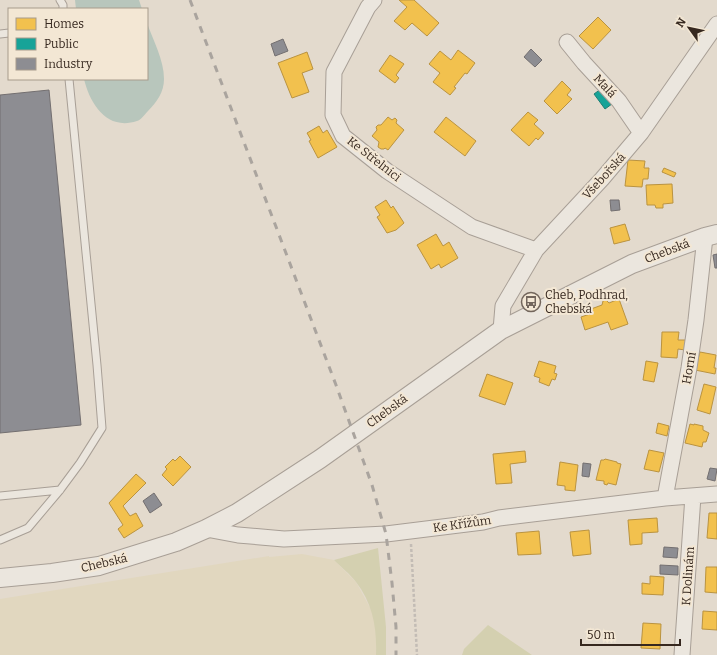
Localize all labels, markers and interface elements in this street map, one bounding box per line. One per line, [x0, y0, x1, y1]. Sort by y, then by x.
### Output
legend [8, 8, 148, 80]
north arrow [669, 8, 709, 48]
text: N [673, 15, 689, 30]
text: Homes [44, 17, 84, 31]
text: Public [44, 37, 79, 51]
text: Industry [44, 57, 93, 71]
street label: Malá [591, 71, 620, 101]
street label: Ke Střelnici [344, 134, 404, 185]
street label: Všebořská [580, 150, 629, 202]
street label: Chebská [642, 236, 692, 266]
place label: Cheb, Podhrad, Chebská [545, 288, 628, 316]
bus stop icon: Cheb, Podhrad, Chebská [520, 291, 542, 313]
street label: Horní [679, 350, 699, 385]
street label: Chebská [364, 391, 411, 431]
street label: Ke Křížům [432, 513, 493, 535]
street label: K Dolinám [679, 546, 697, 606]
street label: Chebská [79, 551, 129, 575]
scale bar [581, 621, 680, 647]
text: 50 m [587, 628, 616, 642]

